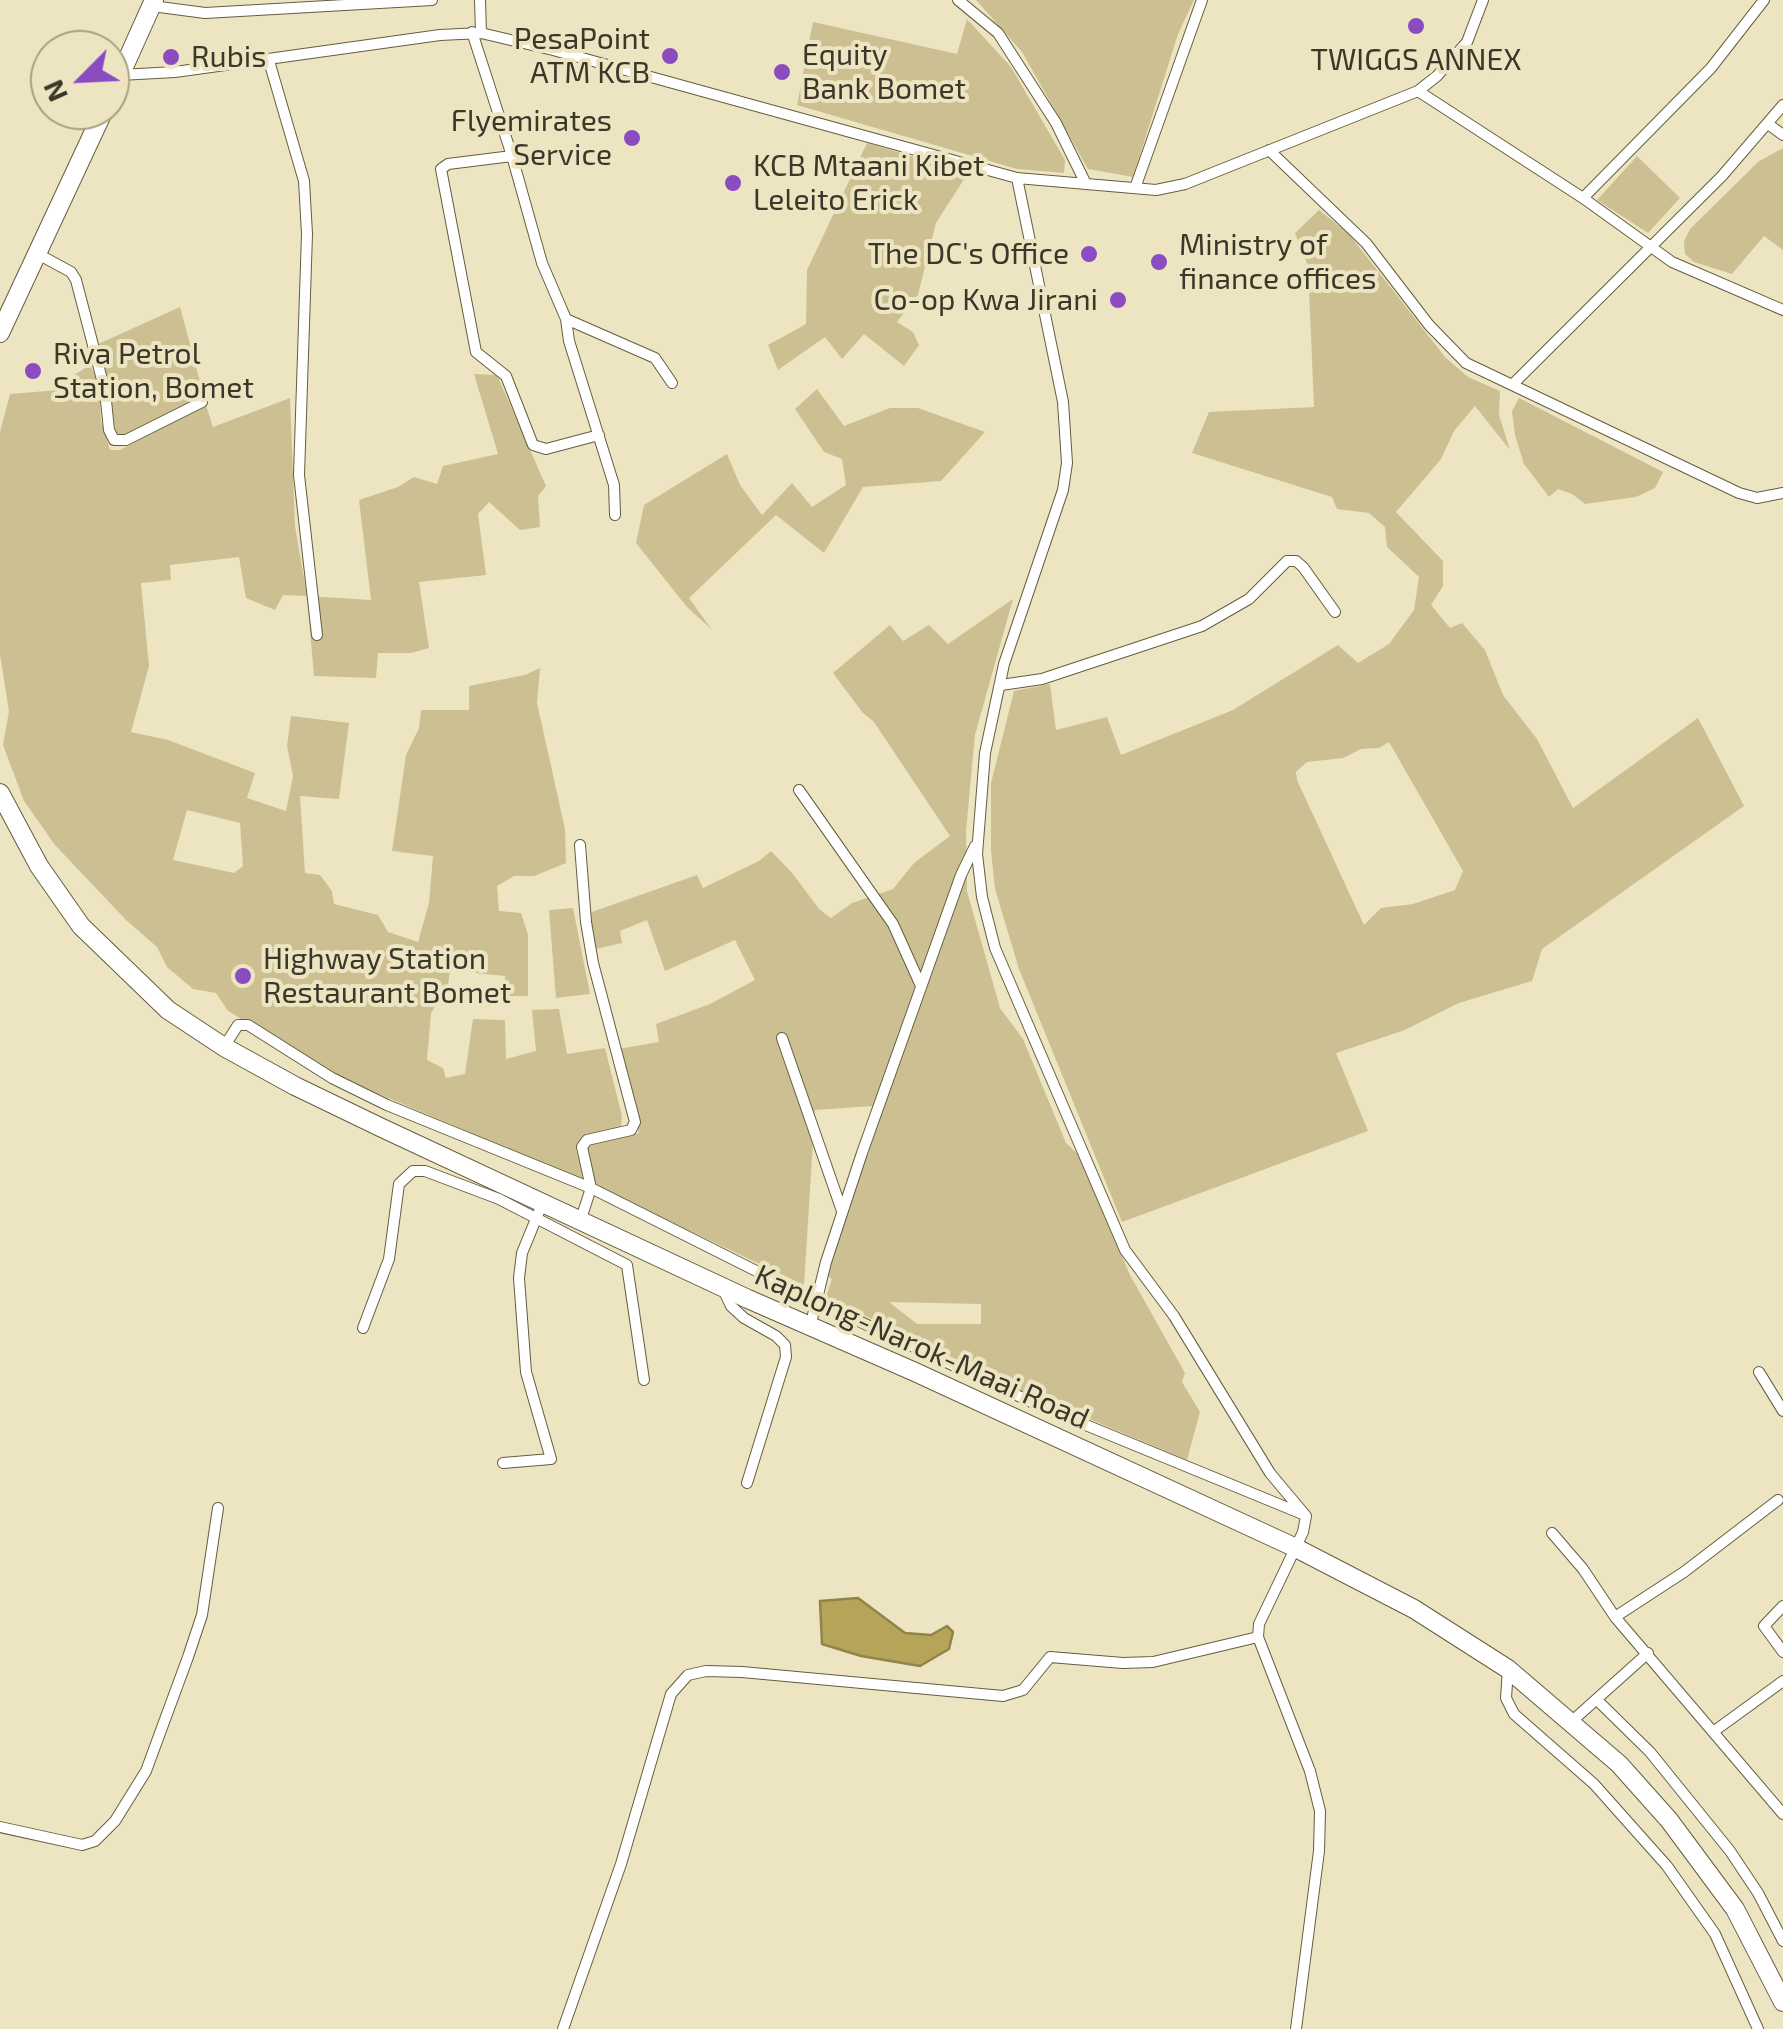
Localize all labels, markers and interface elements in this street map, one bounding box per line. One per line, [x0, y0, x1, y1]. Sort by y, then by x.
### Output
marker: TWIGGS ANNEX [1405, 15, 1427, 37]
place label: PesaPoint ATM KCB [514, 21, 650, 92]
north arrow [30, 30, 130, 130]
place label: Equity Bank Bomet [802, 37, 966, 108]
place label: Rubis [191, 39, 266, 75]
place label: TWIGGS ANNEX [1310, 42, 1522, 78]
marker: PesaPoint ATM KCB [659, 45, 681, 67]
marker: Rubis [160, 46, 182, 68]
marker: Equity Bank Bomet [771, 61, 793, 83]
text: N [35, 75, 74, 108]
place label: Flyemirates Service [451, 103, 612, 174]
marker: Flyemirates Service [621, 127, 643, 149]
place label: KCB Mtaani Kibet Leleito Erick [753, 148, 984, 218]
marker: KCB Mtaani Kibet Leleito Erick [722, 172, 744, 194]
place label: Ministry of finance offices [1179, 227, 1376, 298]
place label: The DC's Office [868, 236, 1069, 272]
marker: The DC's Office [1078, 243, 1100, 265]
marker: Ministry of finance offices [1148, 251, 1170, 273]
place label: Co-op Kwa Jirani [873, 282, 1098, 318]
marker: Co-op Kwa Jirani [1107, 289, 1129, 311]
place label: Riva Petrol Station, Bomet [53, 336, 254, 406]
marker: Riva Petrol Station, Bomet [22, 360, 44, 382]
place label: Highway Station Restaurant Bomet [263, 941, 511, 1012]
marker: Highway Station Restaurant Bomet [232, 965, 254, 987]
street label: Kaplong-Narok-Maai Road [749, 1257, 1095, 1437]

